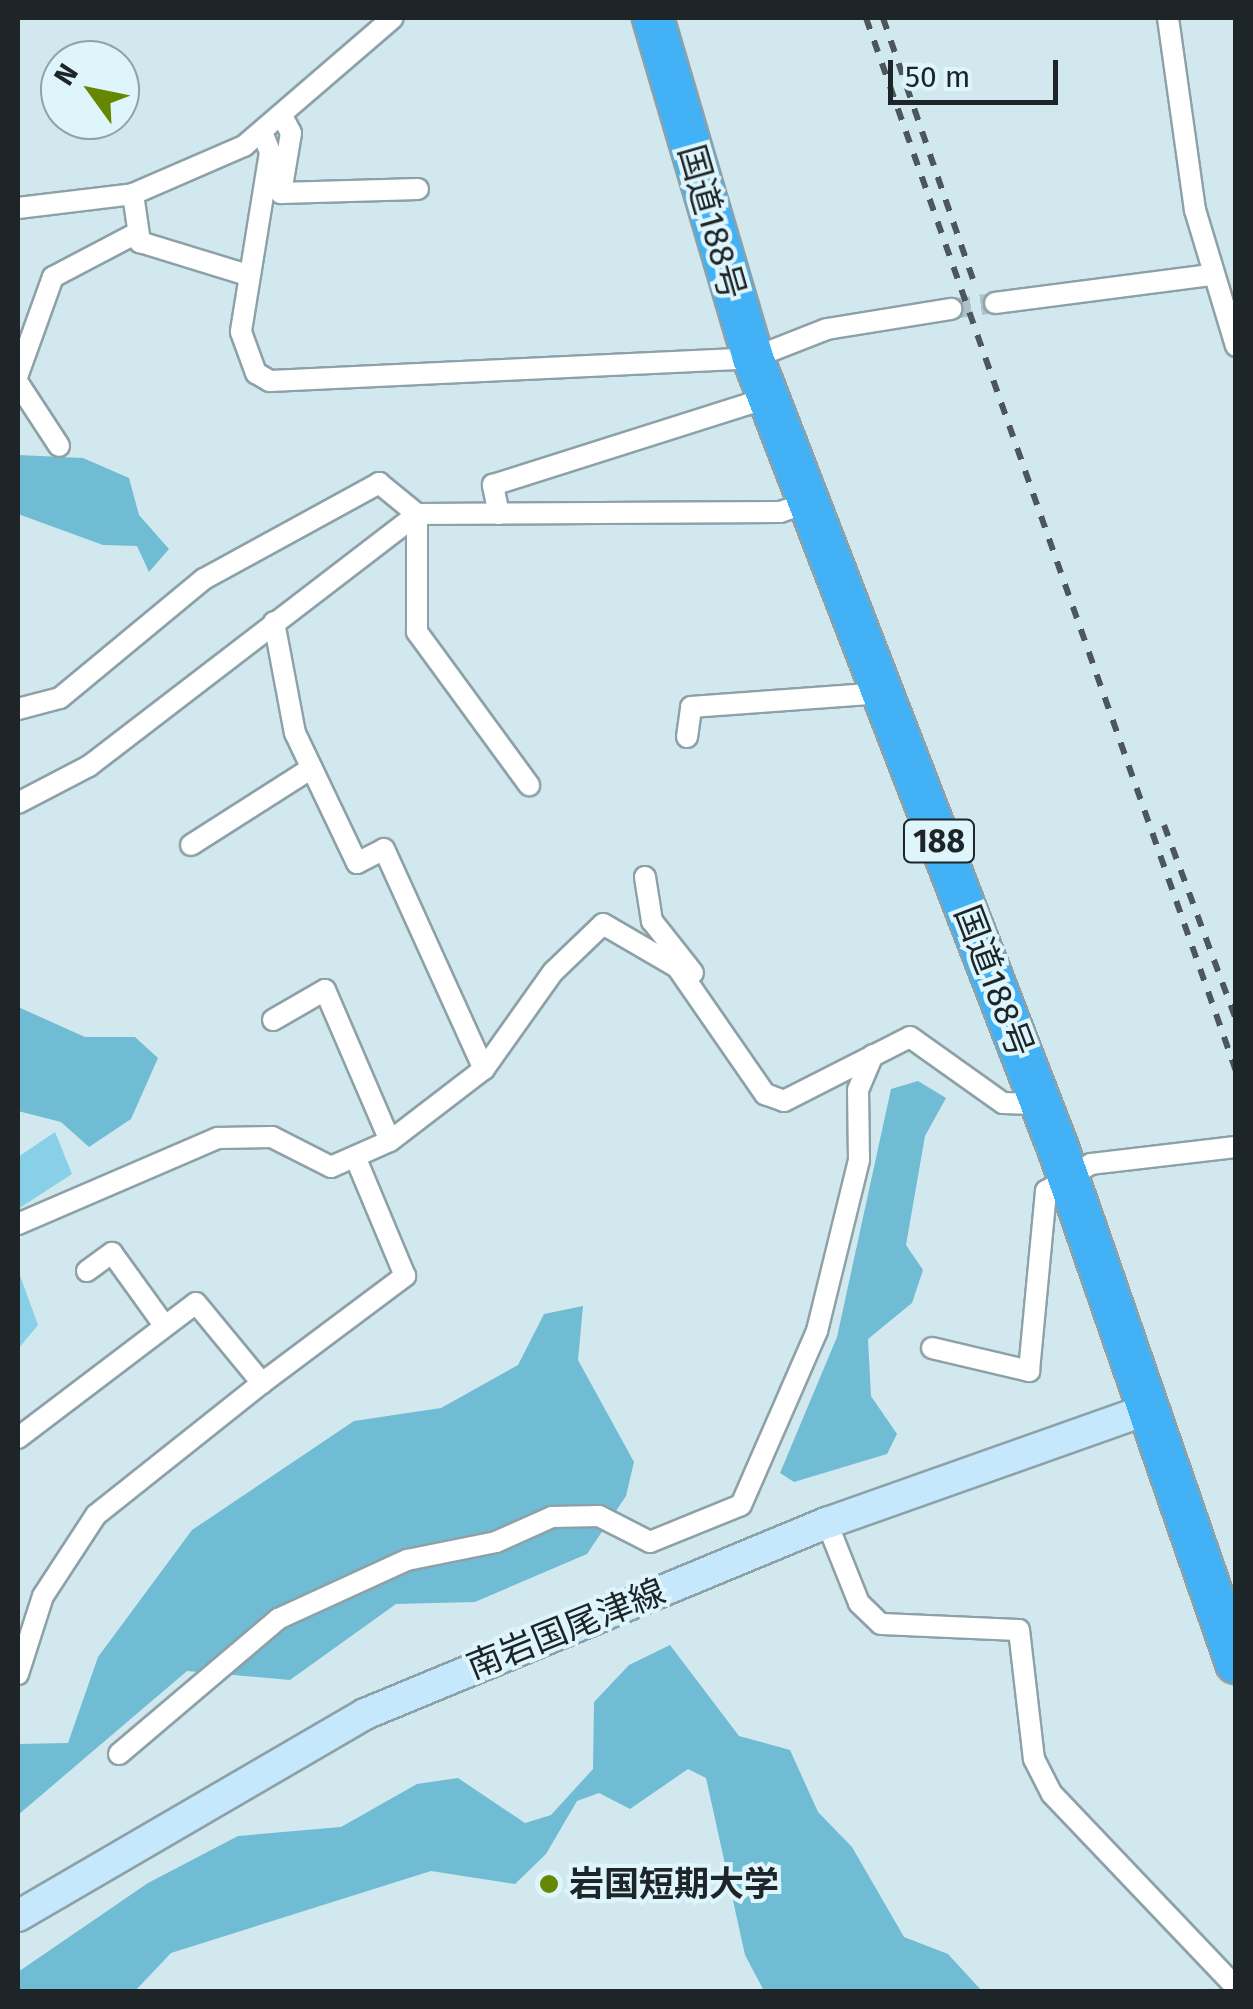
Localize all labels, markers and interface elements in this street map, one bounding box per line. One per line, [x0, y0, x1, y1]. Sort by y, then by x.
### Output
north arrow [40, 40, 140, 140]
scale bar [893, 40, 1063, 102]
text: N [47, 58, 85, 91]
text: 50 m [905, 59, 970, 95]
street label: 国道188号 [670, 140, 754, 304]
road number: 188 [902, 814, 976, 868]
street label: 国道188号 [946, 899, 1042, 1063]
street label: 南岩国尾津線 [461, 1570, 671, 1688]
place label: 岩国短期大学 [569, 1863, 779, 1905]
marker: 岩国短期大学 [538, 1873, 560, 1895]

